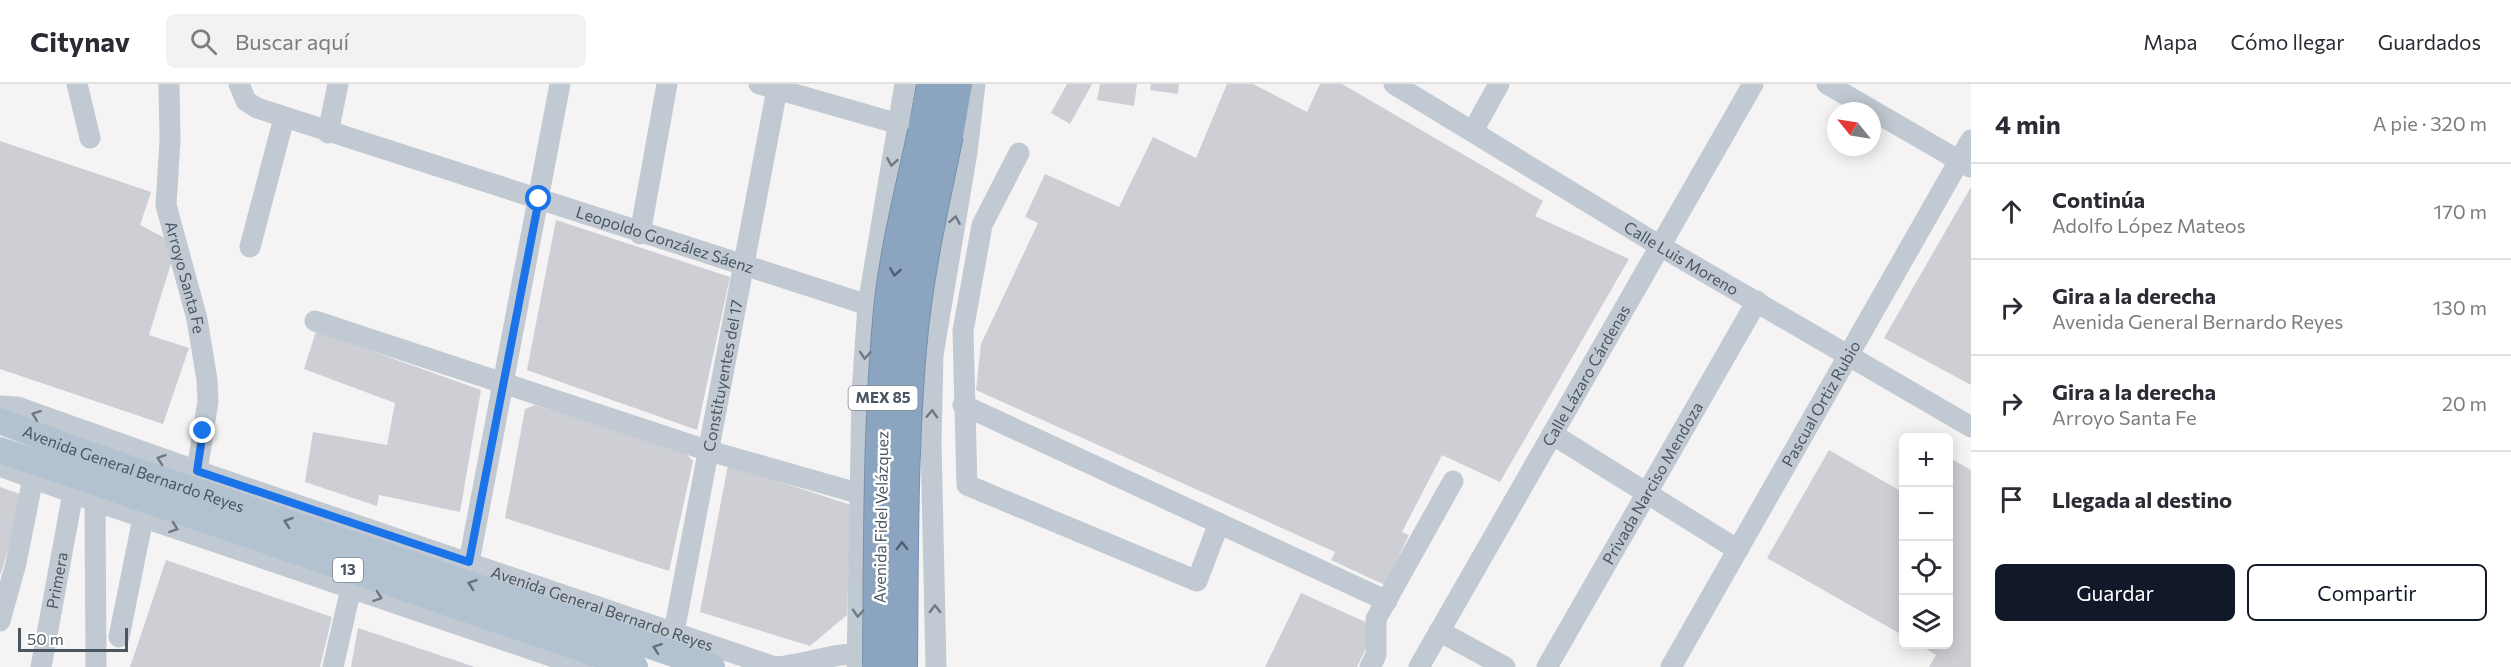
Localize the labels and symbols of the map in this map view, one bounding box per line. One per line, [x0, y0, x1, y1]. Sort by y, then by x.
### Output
north arrow [1827, 102, 1881, 156]
one-way arrow [886, 157, 899, 167]
route start [525, 185, 551, 211]
street label: Leopoldo González Sáenz [574, 202, 756, 277]
one-way arrow [948, 216, 960, 225]
street label: Calle Luis Moreno [1621, 216, 1742, 299]
street label: Arroyo Santa Fe [162, 219, 209, 335]
one-way arrow [889, 267, 902, 277]
street label: Constituyentes del 17 [698, 298, 746, 453]
street label: Calle Lázaro Cárdenas [1538, 301, 1633, 449]
street label: Pascual Ortiz Rubio [1777, 337, 1864, 470]
one-way arrow [858, 351, 871, 360]
road number: MEX 85 [848, 386, 918, 410]
street label: Privada Narciso Mendoza [1598, 398, 1706, 568]
one-way arrow [31, 409, 42, 422]
one-way arrow [925, 409, 938, 418]
route end [189, 417, 215, 443]
street label: Avenida General Bernardo Reyes [20, 421, 247, 516]
street label: Avenida Fidel Velázquez [869, 431, 892, 603]
one-way arrow [156, 454, 167, 466]
one-way arrow [283, 517, 293, 529]
one-way arrow [168, 521, 179, 533]
one-way arrow [896, 541, 908, 550]
street label: Primera [42, 550, 71, 610]
road number: 13 [333, 558, 363, 582]
street label: Avenida General Bernardo Reyes [489, 561, 716, 654]
one-way arrow [467, 579, 478, 592]
one-way arrow [372, 590, 383, 603]
one-way arrow [929, 604, 941, 613]
one-way arrow [851, 609, 864, 618]
scale bar [18, 625, 128, 652]
one-way arrow [652, 642, 663, 655]

